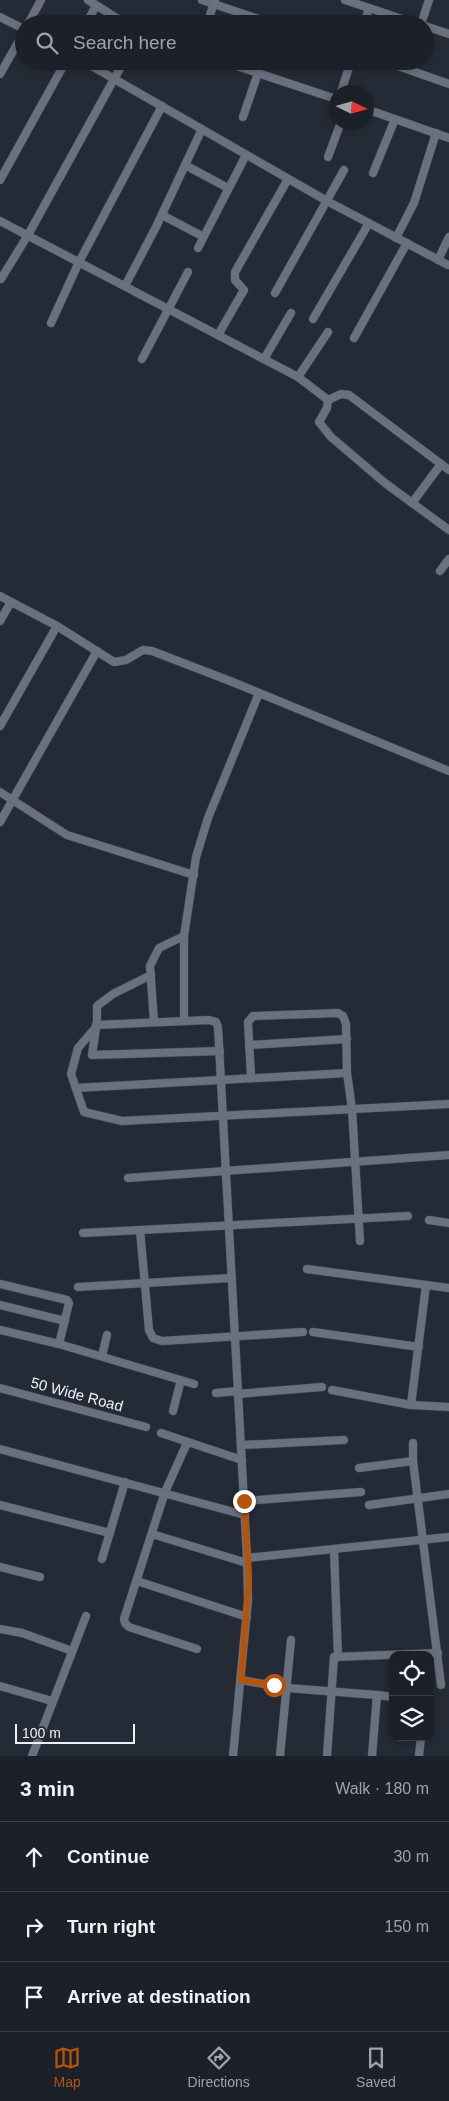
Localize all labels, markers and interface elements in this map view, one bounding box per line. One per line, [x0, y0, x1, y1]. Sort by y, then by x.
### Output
search box [15, 15, 434, 70]
icon: search [33, 29, 61, 57]
text: Search here [73, 32, 177, 53]
north arrow [329, 85, 374, 130]
street label: 50 Wide Road [29, 1373, 125, 1415]
route end [233, 1490, 256, 1513]
map controls [389, 1651, 434, 1741]
button: locate [389, 1651, 434, 1696]
route start [263, 1674, 286, 1697]
button: layers [389, 1696, 434, 1741]
scale bar [15, 1721, 135, 1744]
text: 100 m [22, 1725, 61, 1741]
text: 3 min [20, 1777, 75, 1800]
text: Walk · 180 m [335, 1780, 429, 1797]
icon: ahead [20, 1843, 48, 1871]
text: Continue [67, 1846, 149, 1867]
text: 30 m [393, 1848, 429, 1865]
icon: right [20, 1913, 48, 1941]
text: Turn right [67, 1916, 155, 1937]
text: 150 m [385, 1918, 429, 1935]
icon: arrive [20, 1983, 48, 2011]
text: Arrive at destination [67, 1986, 251, 2007]
tab: Map [53, 2044, 81, 2090]
tab: Directions [188, 2044, 250, 2090]
tab: Saved [356, 2044, 396, 2090]

